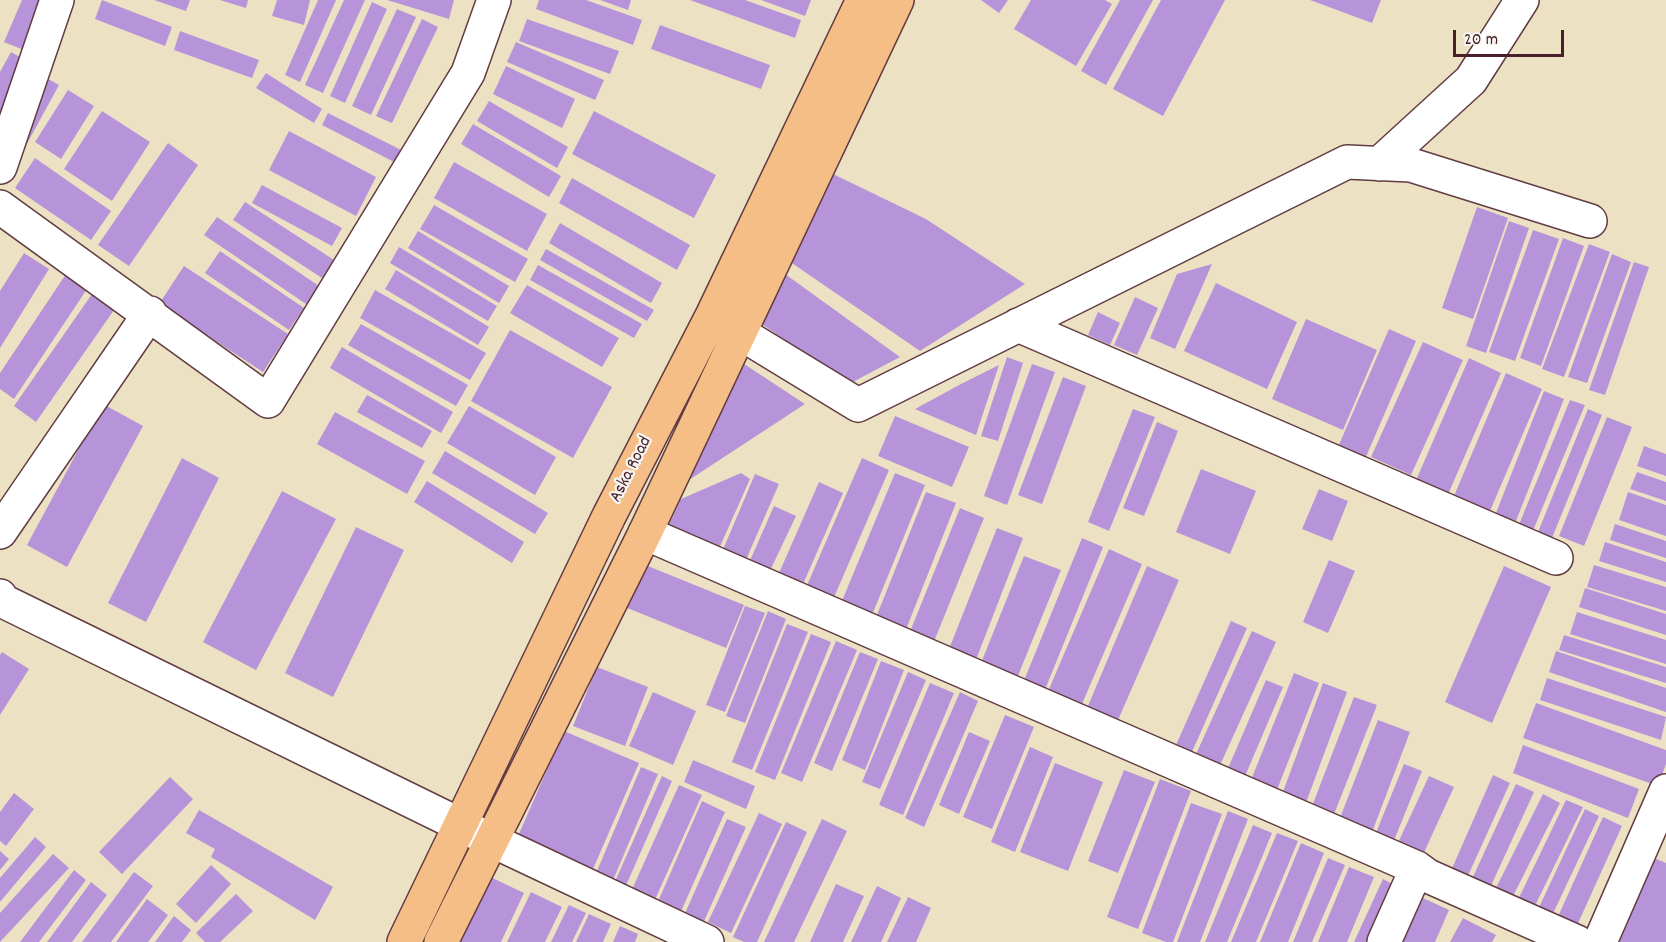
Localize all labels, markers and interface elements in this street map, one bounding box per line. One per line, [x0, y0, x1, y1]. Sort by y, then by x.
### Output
scale bar [1456, 18, 1567, 56]
text: 20 m [1464, 28, 1498, 53]
street label: Aska Road [606, 433, 658, 507]

